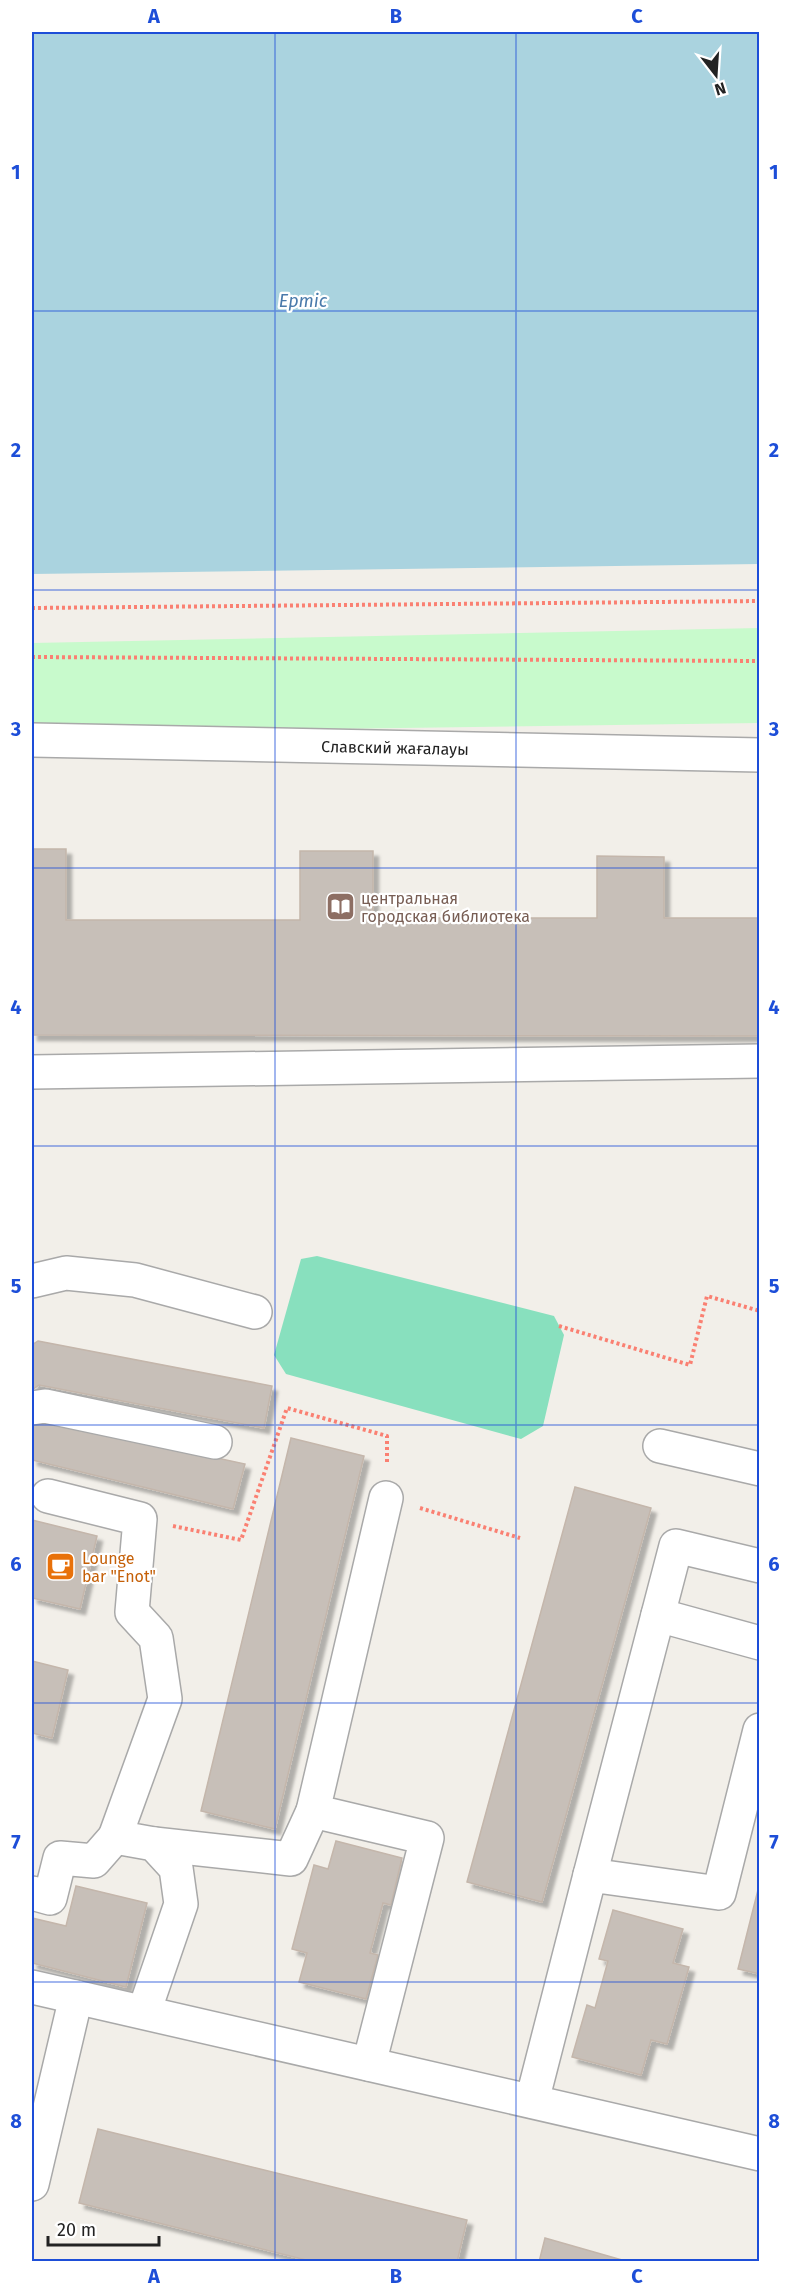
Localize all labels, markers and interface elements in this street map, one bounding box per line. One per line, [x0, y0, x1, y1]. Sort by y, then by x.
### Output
text: A [147, 4, 161, 28]
text: B [390, 4, 402, 28]
text: C [631, 4, 643, 28]
north arrow [686, 45, 746, 105]
text: N [712, 78, 728, 100]
text: 1 [11, 160, 21, 184]
text: 1 [769, 160, 779, 184]
water label: Ертіс [279, 290, 328, 312]
text: 2 [11, 438, 21, 462]
text: 2 [769, 438, 779, 462]
text: 3 [10, 717, 21, 741]
text: 3 [768, 717, 779, 741]
street label: Славский жағалауы [321, 737, 469, 759]
place label: центральная городская библиотека [361, 889, 530, 926]
library icon: центральная городская библиотека [324, 891, 356, 923]
text: 4 [10, 995, 22, 1019]
text: 4 [768, 995, 780, 1019]
text: 5 [11, 1274, 22, 1298]
text: 5 [769, 1274, 780, 1298]
place label: Lounge bar "Enot" [82, 1549, 156, 1586]
cafe icon: Lounge bar "Enot" [45, 1551, 77, 1583]
text: 6 [10, 1552, 22, 1576]
text: 6 [768, 1552, 780, 1576]
text: 7 [11, 1830, 21, 1854]
text: 7 [769, 1830, 779, 1854]
text: 8 [10, 2109, 22, 2133]
text: 8 [768, 2109, 780, 2133]
scale bar [48, 2209, 159, 2247]
text: 20 m [57, 2219, 96, 2241]
text: A [147, 2264, 161, 2288]
text: B [390, 2264, 402, 2288]
text: C [631, 2264, 643, 2288]

